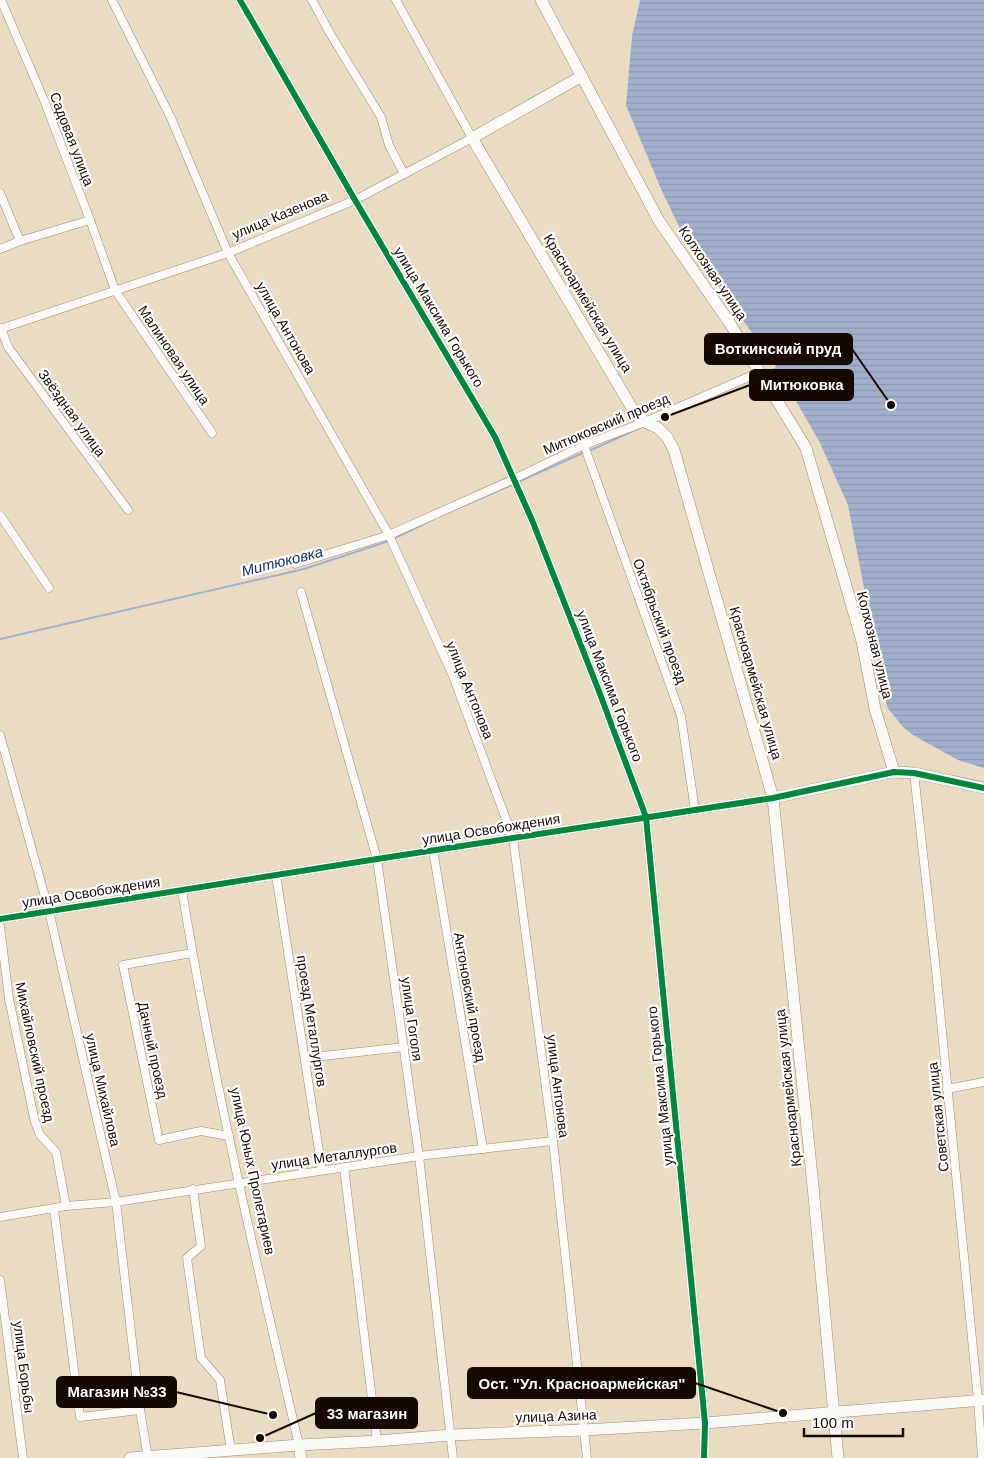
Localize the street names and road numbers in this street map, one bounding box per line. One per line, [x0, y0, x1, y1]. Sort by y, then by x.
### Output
street label: Садовая улица [47, 90, 97, 188]
street label: улица Казенова [230, 187, 331, 242]
street label: Колхозная улица [676, 223, 751, 323]
street label: Красноармейская улица [540, 231, 636, 375]
street label: улица Максима Горького [391, 244, 487, 390]
street label: улица Антонова [253, 279, 319, 377]
street label: Малиновая улица [135, 302, 213, 408]
street label: Звёздная улица [35, 366, 109, 460]
street label: Митюковский проезд [541, 390, 671, 458]
street label: Октябрьский проезд [630, 556, 690, 686]
street label: Колхозная улица [854, 590, 896, 701]
street label: Красноармейская улица [727, 605, 786, 761]
street label: улица Максима Горького [574, 608, 646, 764]
street label: улица Антонова [443, 639, 497, 741]
street label: улица Освобождения [421, 810, 561, 848]
street label: улица Освобождения [21, 873, 161, 911]
street label: Антоновский проезд [451, 931, 489, 1063]
street label: проезд Металлургов [294, 954, 330, 1088]
street label: улица Гоголя [398, 976, 426, 1062]
street label: Михайловский проезд [12, 980, 58, 1124]
street label: Дачный проезд [135, 1000, 171, 1100]
street label: улица Максима Горького [644, 1005, 676, 1167]
street label: Красноармейская улица [772, 1008, 804, 1168]
street label: улица Михайлова [82, 1032, 124, 1148]
street label: улица Антонова [544, 1033, 572, 1139]
street label: Советская улица [924, 1061, 952, 1173]
street label: улица Юных Пролетариев [227, 1086, 279, 1256]
street label: улица Металлургов [270, 1139, 398, 1173]
street label: улица Борьбы [10, 1320, 38, 1414]
street label: улица Азина [515, 1407, 597, 1425]

